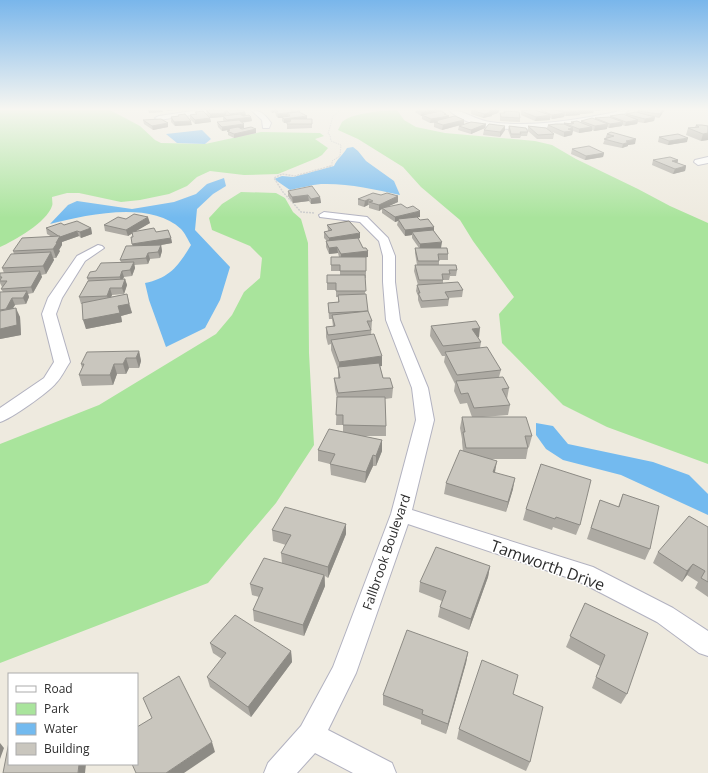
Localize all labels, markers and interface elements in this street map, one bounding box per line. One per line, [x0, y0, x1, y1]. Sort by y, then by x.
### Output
street label: Fallbrook Boulevard [358, 492, 414, 612]
street label: Tamworth Drive [488, 534, 608, 596]
legend [8, 673, 138, 765]
text: Road [44, 680, 73, 697]
text: Park [44, 700, 70, 717]
text: Water [44, 720, 78, 737]
text: Building [44, 740, 90, 757]

